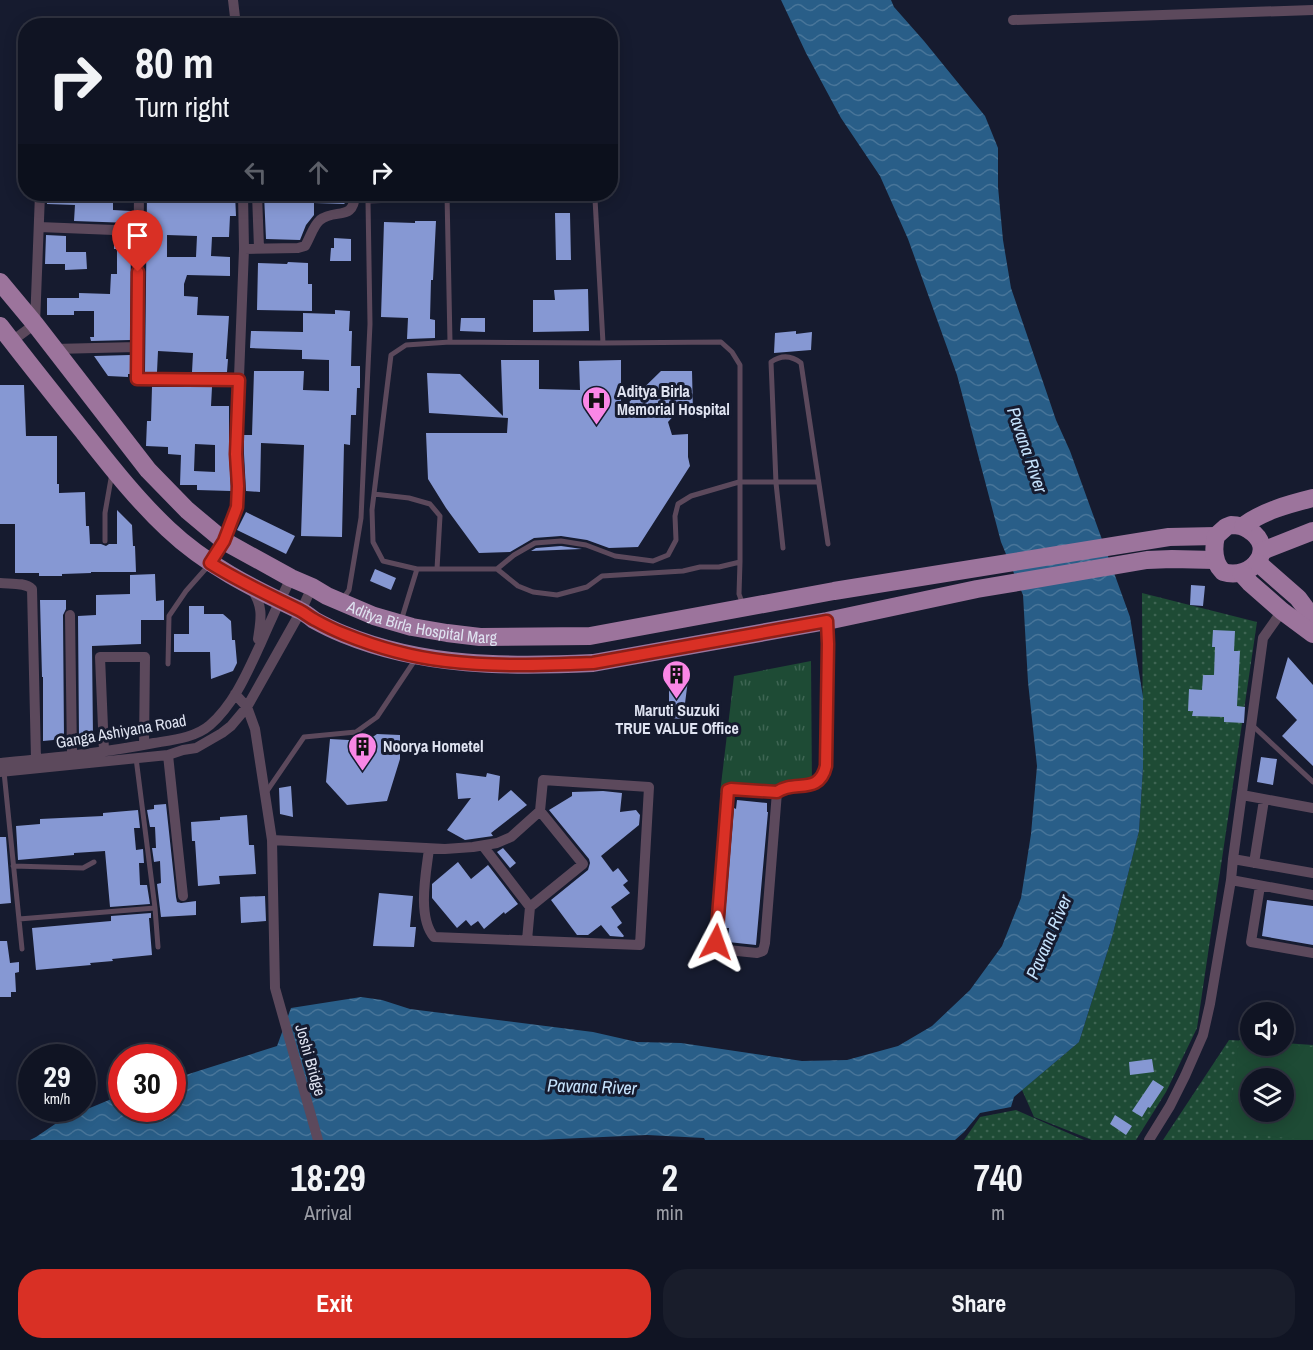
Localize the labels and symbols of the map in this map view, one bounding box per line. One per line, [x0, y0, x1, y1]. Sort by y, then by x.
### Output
pin [112, 210, 163, 272]
place label: Aditya Birla Memorial Hospital [617, 380, 730, 420]
hospital icon: Aditya Birla Memorial Hospital [580, 384, 612, 426]
water label: Pavana River [1001, 403, 1054, 497]
street label: Aditya Birla Hospital Marg [343, 595, 498, 648]
building icon: Maruti Suzuki TRUE VALUE Office [661, 658, 693, 700]
place label: Maruti Suzuki TRUE VALUE Office [615, 699, 739, 739]
street label: Ganga Ashiyana Road [54, 709, 188, 753]
building icon: Noorya Hometel [346, 730, 378, 772]
place label: Noorya Hometel [383, 735, 484, 757]
water label: Pavana River [1020, 890, 1078, 983]
position arrow [684, 910, 748, 974]
street label: Joshi Bridge [290, 1022, 332, 1098]
speed limit sign: 30 [108, 1044, 186, 1122]
water label: Pavana River [547, 1072, 638, 1101]

